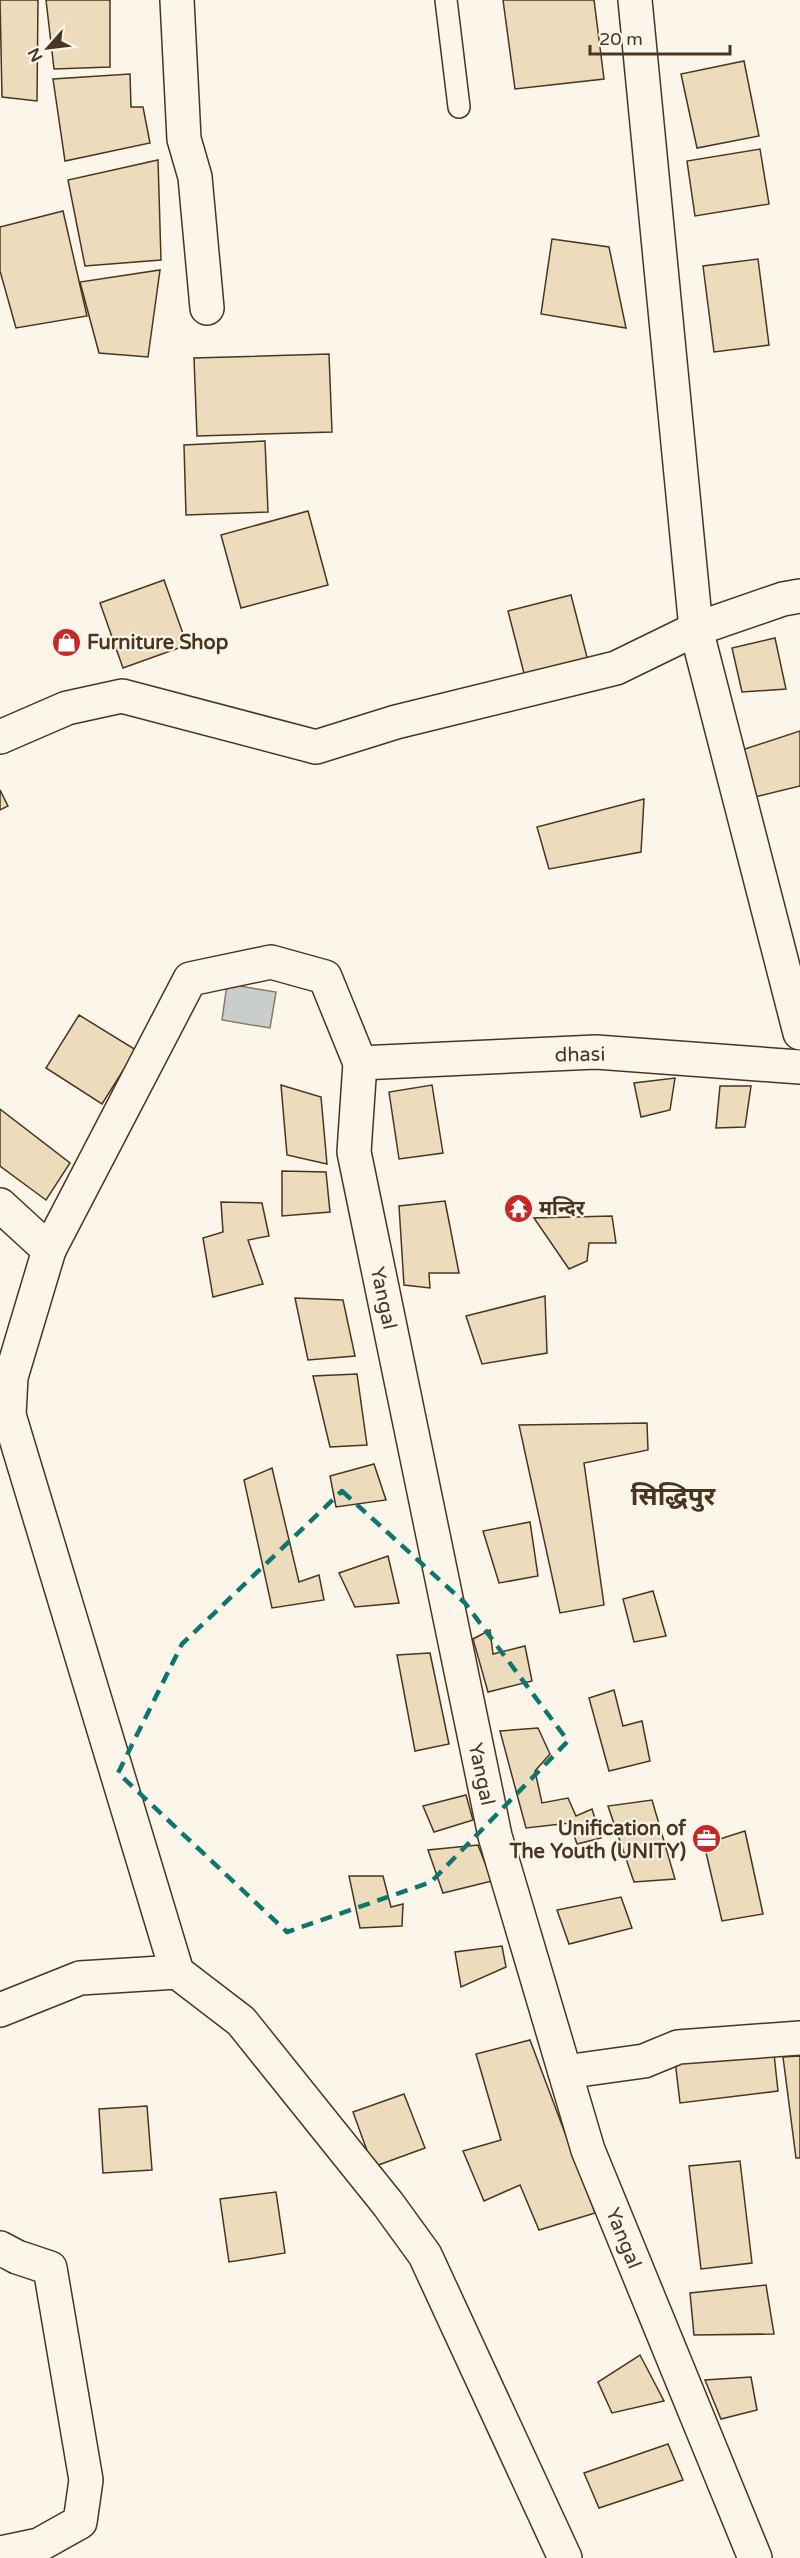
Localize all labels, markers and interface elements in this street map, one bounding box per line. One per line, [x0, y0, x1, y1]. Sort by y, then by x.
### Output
north arrow [18, 18, 78, 78]
scale bar [590, 18, 730, 56]
text: 20 m [599, 28, 643, 50]
text: N [24, 44, 47, 65]
shop icon: Furniture Shop [50, 626, 82, 658]
place label: Furniture Shop [87, 631, 229, 655]
street label: dhasi [554, 1043, 606, 1067]
temple icon: मन्दिर [502, 1192, 534, 1224]
place label: मन्दिर [539, 1196, 586, 1221]
street label: Yangal [365, 1265, 401, 1332]
district label: सिद्धिपुर [631, 1481, 716, 1512]
street label: Yangal [463, 1741, 499, 1808]
place label: Unification of The Youth (UNITY) [508, 1817, 686, 1864]
office icon: Unification of The Youth (UNITY) [691, 1823, 723, 1855]
street label: Yangal [600, 2204, 646, 2272]

